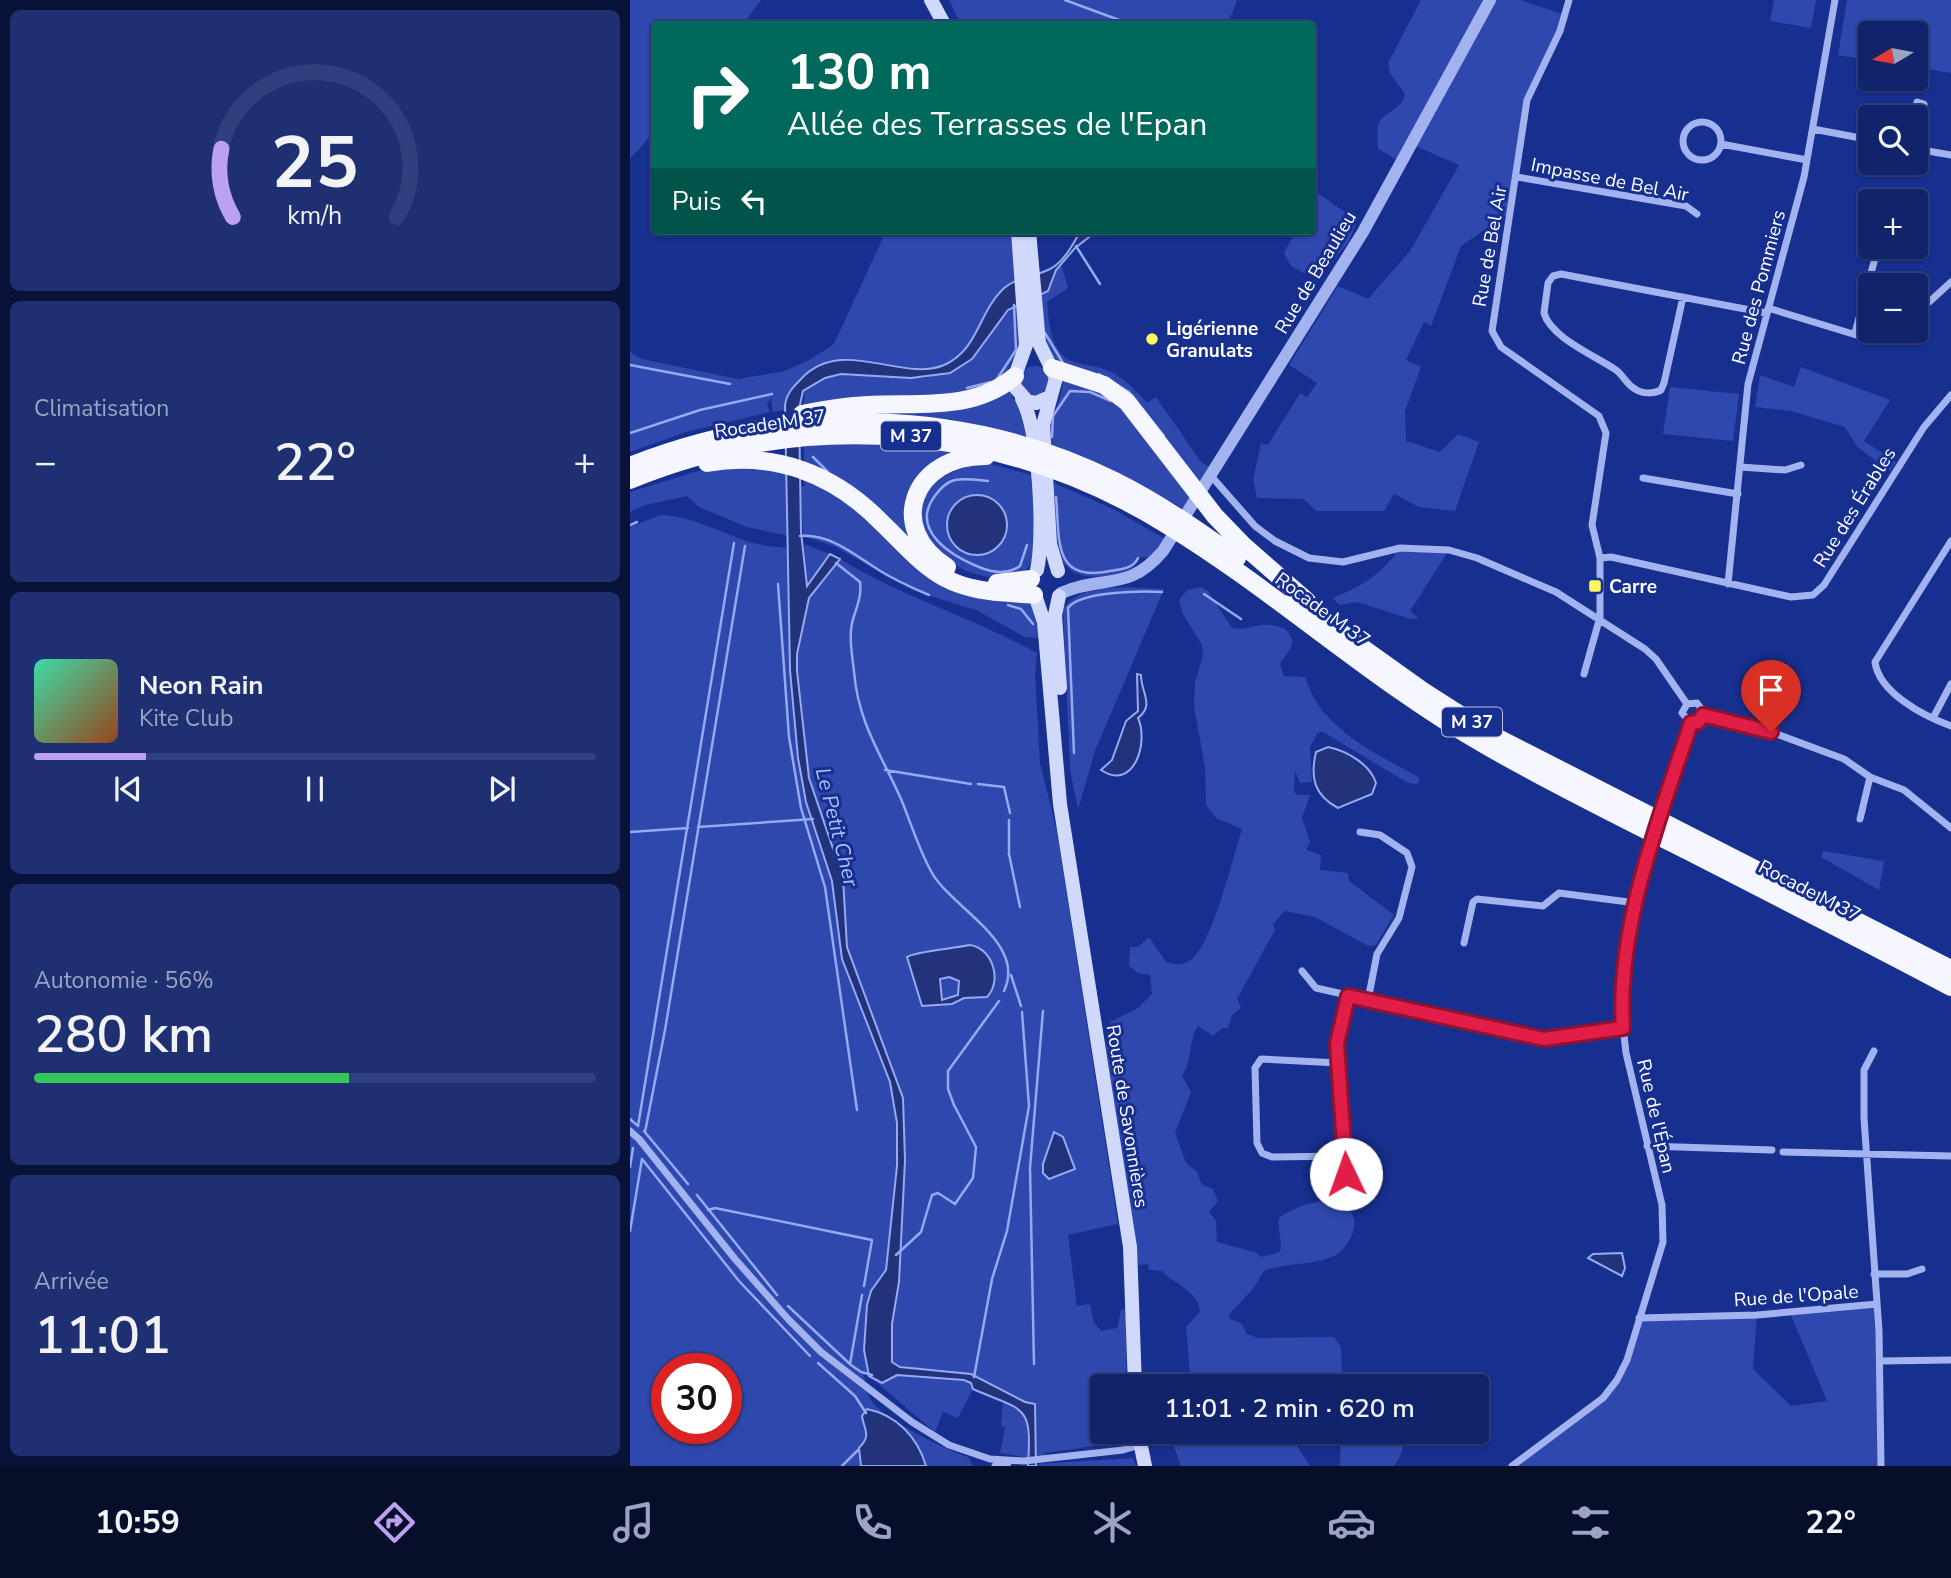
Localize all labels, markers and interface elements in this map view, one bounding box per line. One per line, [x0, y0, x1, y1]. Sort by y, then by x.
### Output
north arrow [1858, 21, 1928, 91]
map controls [1858, 21, 1928, 343]
text: 130 m [787, 39, 931, 106]
icon: right [672, 49, 763, 140]
text: Allée des Terrasses de l'Epan [787, 103, 1207, 146]
button: search [1858, 105, 1928, 175]
text: 25 [271, 113, 359, 213]
street label: Impasse de Bel Air [1529, 152, 1691, 208]
icon: left [735, 182, 773, 220]
street label: Rue de Bel Air [1467, 183, 1513, 309]
text: Puis [672, 184, 721, 219]
button: + [1858, 189, 1928, 259]
text: km/h [287, 198, 343, 232]
street label: Rue de Beaulieu [1269, 206, 1363, 339]
street label: Rue des Pommiers [1726, 207, 1792, 367]
button: − [1858, 273, 1928, 343]
place label: Ligérienne Granulats [1166, 316, 1258, 364]
marker: Ligérienne Granulats [1144, 331, 1160, 347]
text: Climatisation [34, 393, 169, 424]
street label: Rocade M 37 [713, 403, 827, 445]
road number: M 37 [881, 422, 941, 450]
text: 22° [274, 427, 356, 498]
text: − [34, 437, 57, 488]
text: + [573, 437, 596, 488]
street label: Rue des Érables [1807, 442, 1902, 573]
street label: Rocade M 37 [1270, 566, 1375, 653]
place label: Carre [1609, 574, 1657, 600]
marker: Carre [1587, 578, 1603, 594]
pin [1741, 660, 1801, 732]
text: Neon Rain [139, 668, 264, 703]
icon: arrive [1752, 671, 1790, 709]
text: Kite Club [139, 703, 233, 734]
road number: M 37 [1442, 708, 1502, 736]
water label: Le Petit Cher [809, 765, 865, 890]
icon: previous [109, 770, 147, 808]
icon: pause [296, 770, 334, 808]
icon: next [483, 770, 521, 808]
street label: Rocade M 37 [1754, 854, 1865, 928]
text: Autonomie · 56% [34, 965, 214, 996]
text: 280 km [34, 999, 213, 1070]
street label: Route de Savonnières [1100, 1023, 1154, 1210]
street label: Rue de l'Épan [1630, 1057, 1682, 1176]
position arrow [1309, 1137, 1383, 1211]
text: Arrivée [34, 1266, 109, 1297]
street label: Rue de l'Opale [1733, 1279, 1859, 1313]
text: 11:01 [34, 1300, 171, 1371]
speed limit sign: 30 [651, 1353, 742, 1444]
text: 11:01 · 2 min · 620 m [1164, 1391, 1415, 1426]
icon: directions [370, 1498, 419, 1547]
icon: music [609, 1498, 658, 1547]
icon: phone [848, 1498, 897, 1547]
icon: climate [1088, 1498, 1137, 1547]
icon: car [1327, 1498, 1376, 1547]
icon: filters [1566, 1498, 1615, 1547]
text: 10:59 [95, 1501, 180, 1544]
text: 22° [1805, 1501, 1856, 1544]

